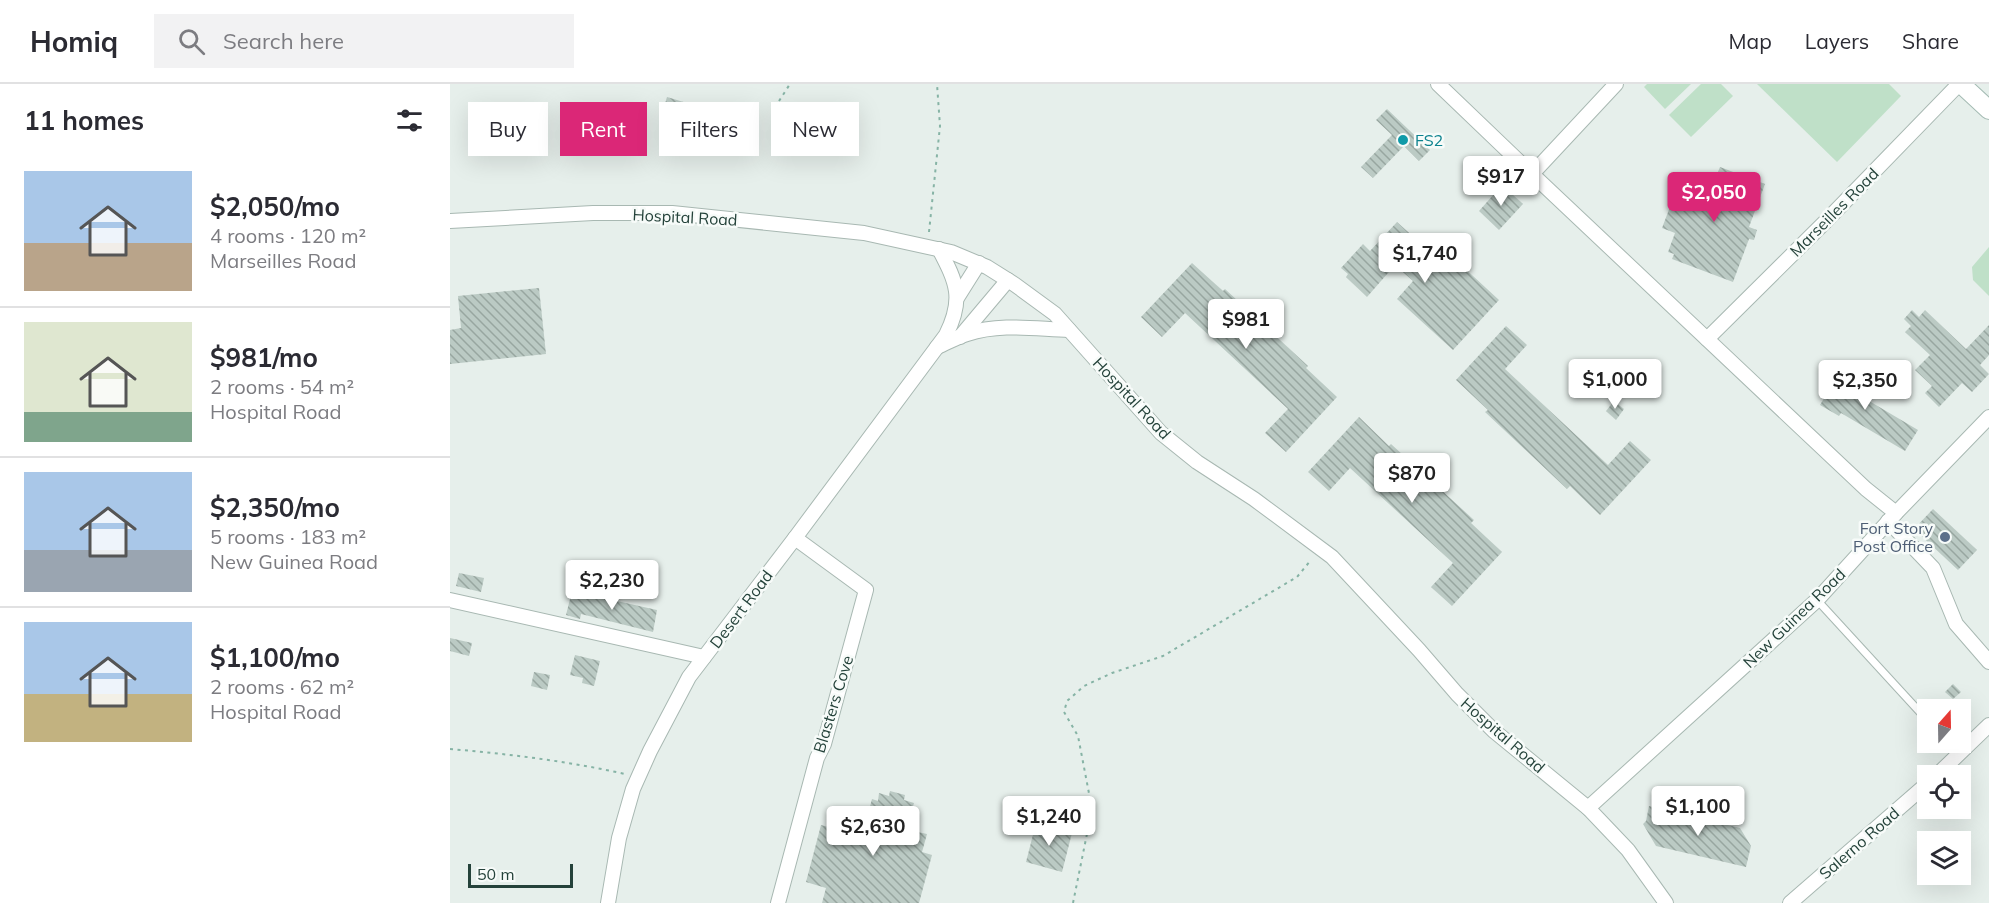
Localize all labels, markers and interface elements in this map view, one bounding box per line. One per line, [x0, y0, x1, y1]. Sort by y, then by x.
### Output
search box [154, 14, 574, 68]
text: Homiq [30, 24, 118, 59]
icon: search [175, 25, 208, 58]
text: Search here [223, 27, 344, 55]
text: Map [1729, 28, 1772, 54]
text: Layers [1805, 28, 1869, 54]
text: Share [1902, 28, 1959, 54]
chip: Buy [468, 102, 548, 156]
chip: Rent [560, 102, 647, 156]
chip: Filters [659, 102, 759, 156]
chip: New [771, 102, 859, 156]
text: 11 homes [24, 104, 144, 137]
icon: filters [393, 104, 426, 137]
place label: FS2 [1415, 130, 1443, 150]
marker: FS2 [1396, 133, 1410, 147]
pin: $917 [1465, 156, 1537, 207]
text: $917 [1477, 163, 1525, 188]
street label: Marseilles Road [1786, 164, 1882, 260]
pin: $2,050 [1665, 172, 1763, 223]
text: $2,050 [1682, 179, 1746, 204]
text: $2,050/mo [210, 190, 340, 223]
icon: home [72, 195, 144, 267]
street label: Hospital Road [632, 204, 738, 230]
text: 4 rooms · 120 m² [210, 223, 366, 248]
pin: $1,740 [1376, 233, 1474, 284]
text: $1,740 [1393, 240, 1457, 265]
text: Marseilles Road [210, 248, 356, 273]
pin: $981 [1210, 299, 1282, 350]
text: $981 [1222, 306, 1270, 331]
text: $981/mo [210, 341, 318, 374]
icon: home [72, 346, 144, 418]
street label: Hospital Road [1089, 353, 1175, 443]
pin: $1,000 [1566, 359, 1664, 410]
pin: $2,350 [1816, 360, 1914, 411]
text: $1,000 [1583, 366, 1647, 391]
text: $2,350 [1833, 367, 1897, 392]
text: 2 rooms · 54 m² [210, 374, 354, 399]
text: Hospital Road [210, 399, 341, 424]
pin: $870 [1376, 453, 1448, 504]
text: $870 [1388, 460, 1436, 485]
text: $2,350/mo [210, 491, 340, 524]
icon: home [72, 496, 144, 568]
place label: Fort Story Post Office [1853, 518, 1933, 556]
text: 5 rooms · 183 m² [210, 524, 366, 549]
marker: Fort Story Post Office [1938, 530, 1952, 544]
text: New Guinea Road [210, 549, 378, 574]
pin: $2,230 [563, 560, 661, 611]
street label: New Guinea Road [1739, 564, 1849, 672]
street label: Desert Road [705, 566, 777, 652]
text: $2,230 [580, 567, 644, 592]
text: $1,100/mo [210, 641, 340, 674]
icon: home [72, 646, 144, 718]
street label: Blasters Cove [809, 653, 857, 755]
text: 2 rooms · 62 m² [210, 674, 354, 699]
street label: Hospital Road [1457, 693, 1549, 777]
text: Hospital Road [210, 699, 341, 724]
north arrow [1917, 699, 1971, 753]
map controls [1917, 699, 1971, 885]
button: locate [1917, 765, 1971, 819]
pin: $1,100 [1649, 786, 1747, 837]
text: $1,100 [1666, 793, 1730, 818]
pin: $1,240 [1000, 796, 1098, 847]
text: $1,240 [1017, 803, 1081, 828]
street label: Salerno Road [1815, 803, 1903, 883]
pin: $2,630 [824, 806, 922, 857]
text: $2,630 [841, 813, 905, 838]
button: layers [1917, 831, 1971, 885]
scale bar [468, 861, 573, 888]
text: 50 m [477, 864, 514, 884]

